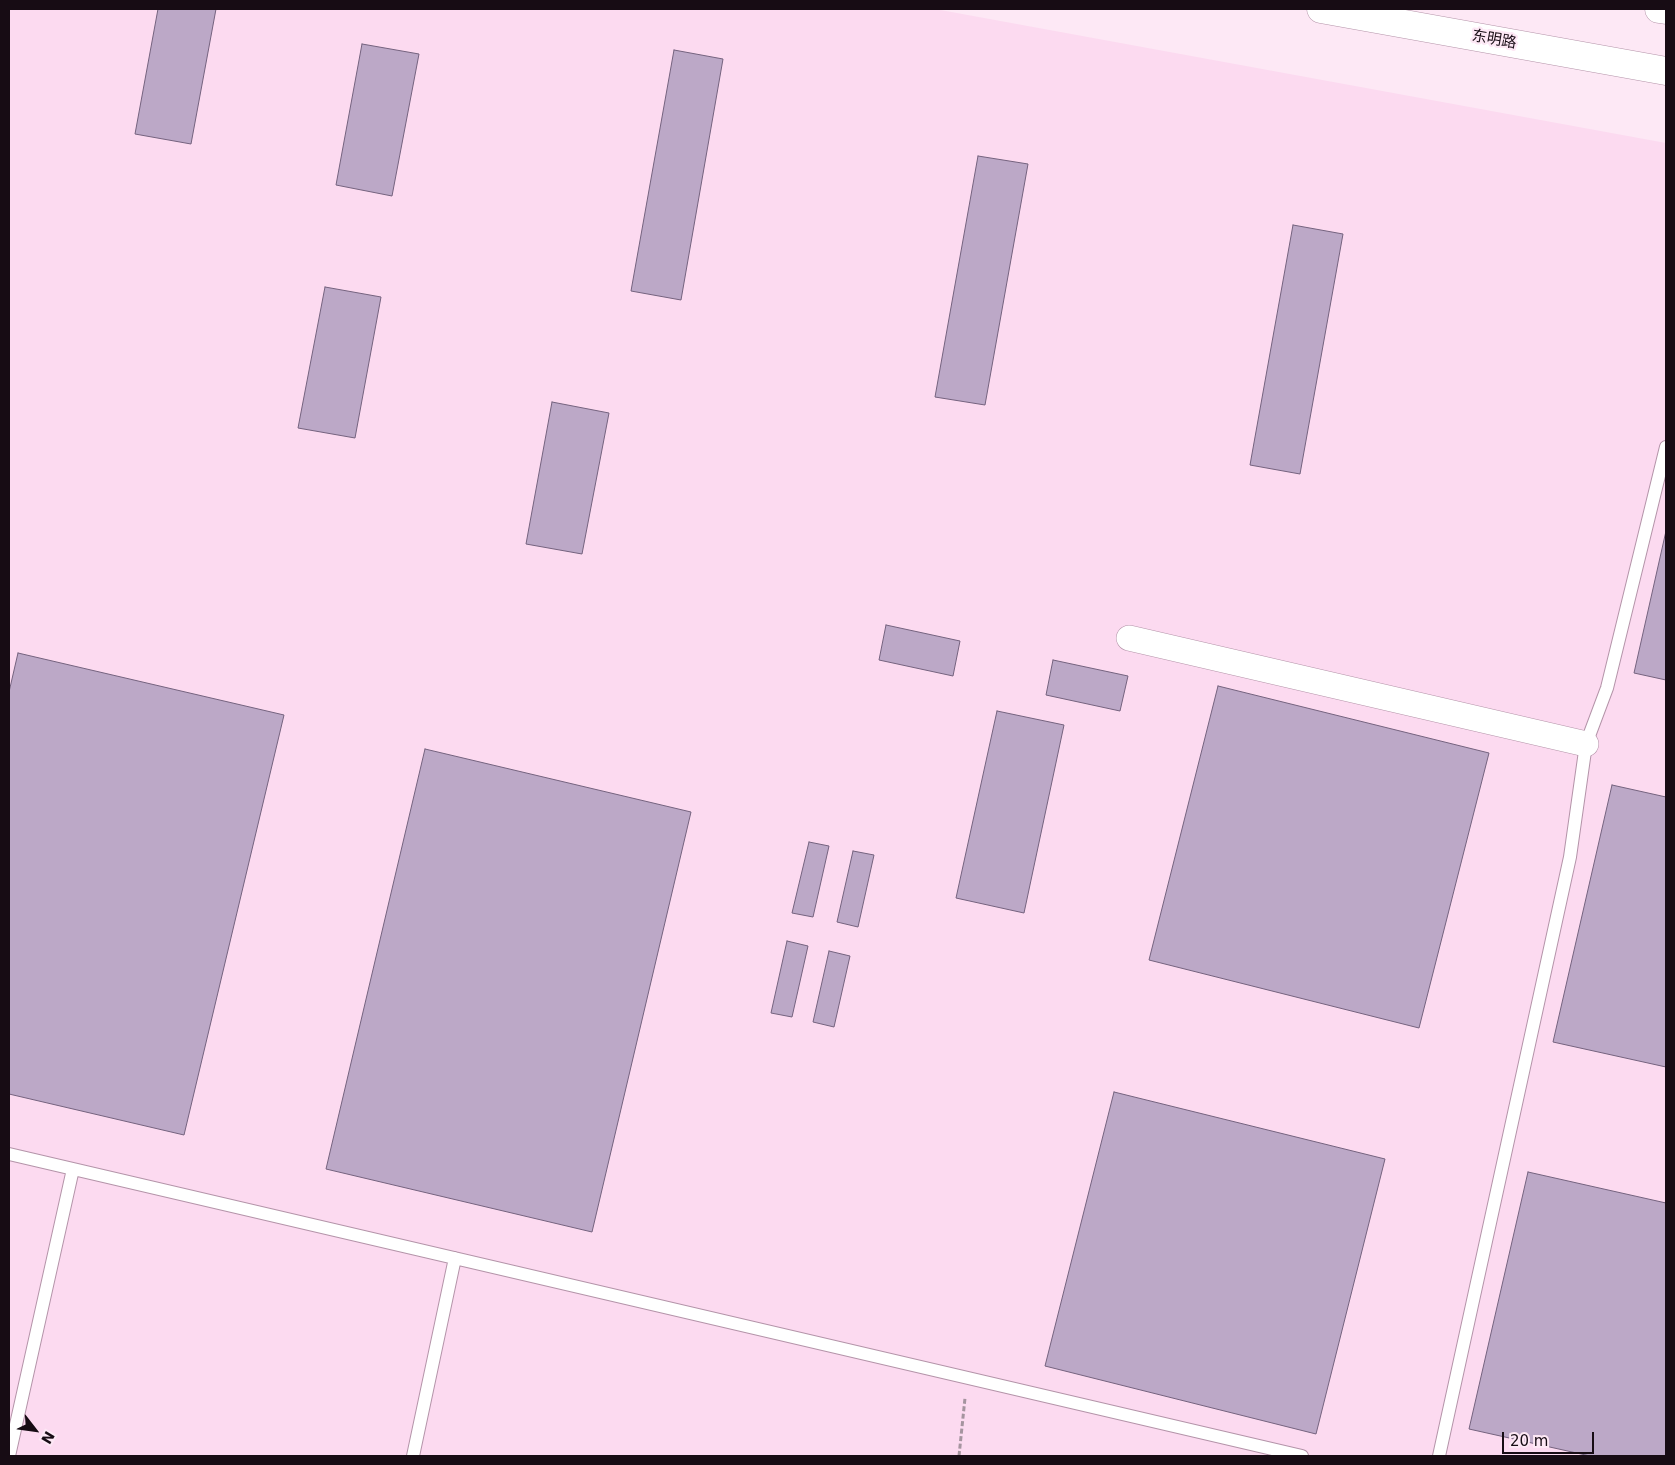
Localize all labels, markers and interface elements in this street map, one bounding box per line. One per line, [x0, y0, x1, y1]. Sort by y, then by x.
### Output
street label: 东明路 [1470, 27, 1518, 53]
north arrow [10, 1405, 60, 1455]
scale bar [1505, 1422, 1598, 1454]
text: N [38, 1428, 58, 1447]
text: 20 m [1510, 1432, 1548, 1450]

